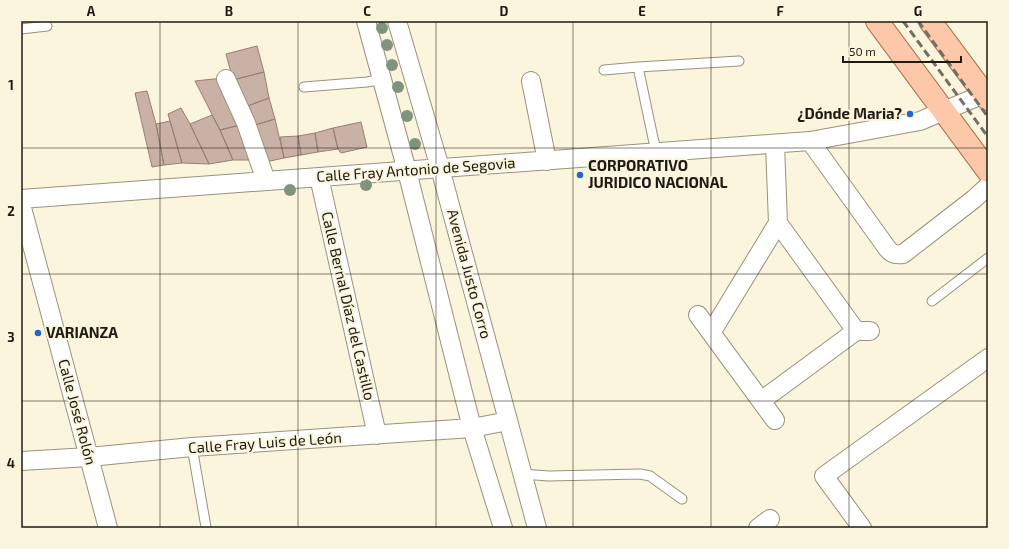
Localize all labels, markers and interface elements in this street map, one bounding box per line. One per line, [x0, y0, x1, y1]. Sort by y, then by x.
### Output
text: A [87, 3, 96, 19]
text: B [225, 3, 233, 19]
text: C [363, 3, 371, 19]
text: D [500, 3, 509, 19]
text: E [638, 3, 646, 19]
text: F [776, 3, 784, 19]
text: G [914, 3, 922, 19]
scale bar [843, 38, 961, 64]
text: 50 m [849, 44, 876, 58]
text: 1 [8, 77, 14, 93]
place label: ¿Dónde Maria? [797, 104, 902, 122]
marker: ¿Dónde Maria? [905, 109, 915, 119]
street label: Calle Fray Antonio de Segovia [316, 153, 516, 185]
place label: CORPORATIVO JURIDICO NACIONAL [588, 156, 728, 191]
marker: CORPORATIVO JURIDICO NACIONAL [575, 170, 585, 180]
text: 2 [7, 203, 15, 219]
street label: Avenida Justo Corro [444, 207, 496, 341]
street label: Calle Bernal Díaz del Castillo [318, 210, 379, 402]
place label: VARIANZA [46, 323, 118, 341]
marker: VARIANZA [33, 328, 43, 338]
text: 3 [7, 329, 15, 345]
street label: Calle José Rolón [55, 357, 101, 467]
street label: Calle Fray Luis de León [187, 428, 342, 456]
text: 4 [7, 455, 15, 471]

